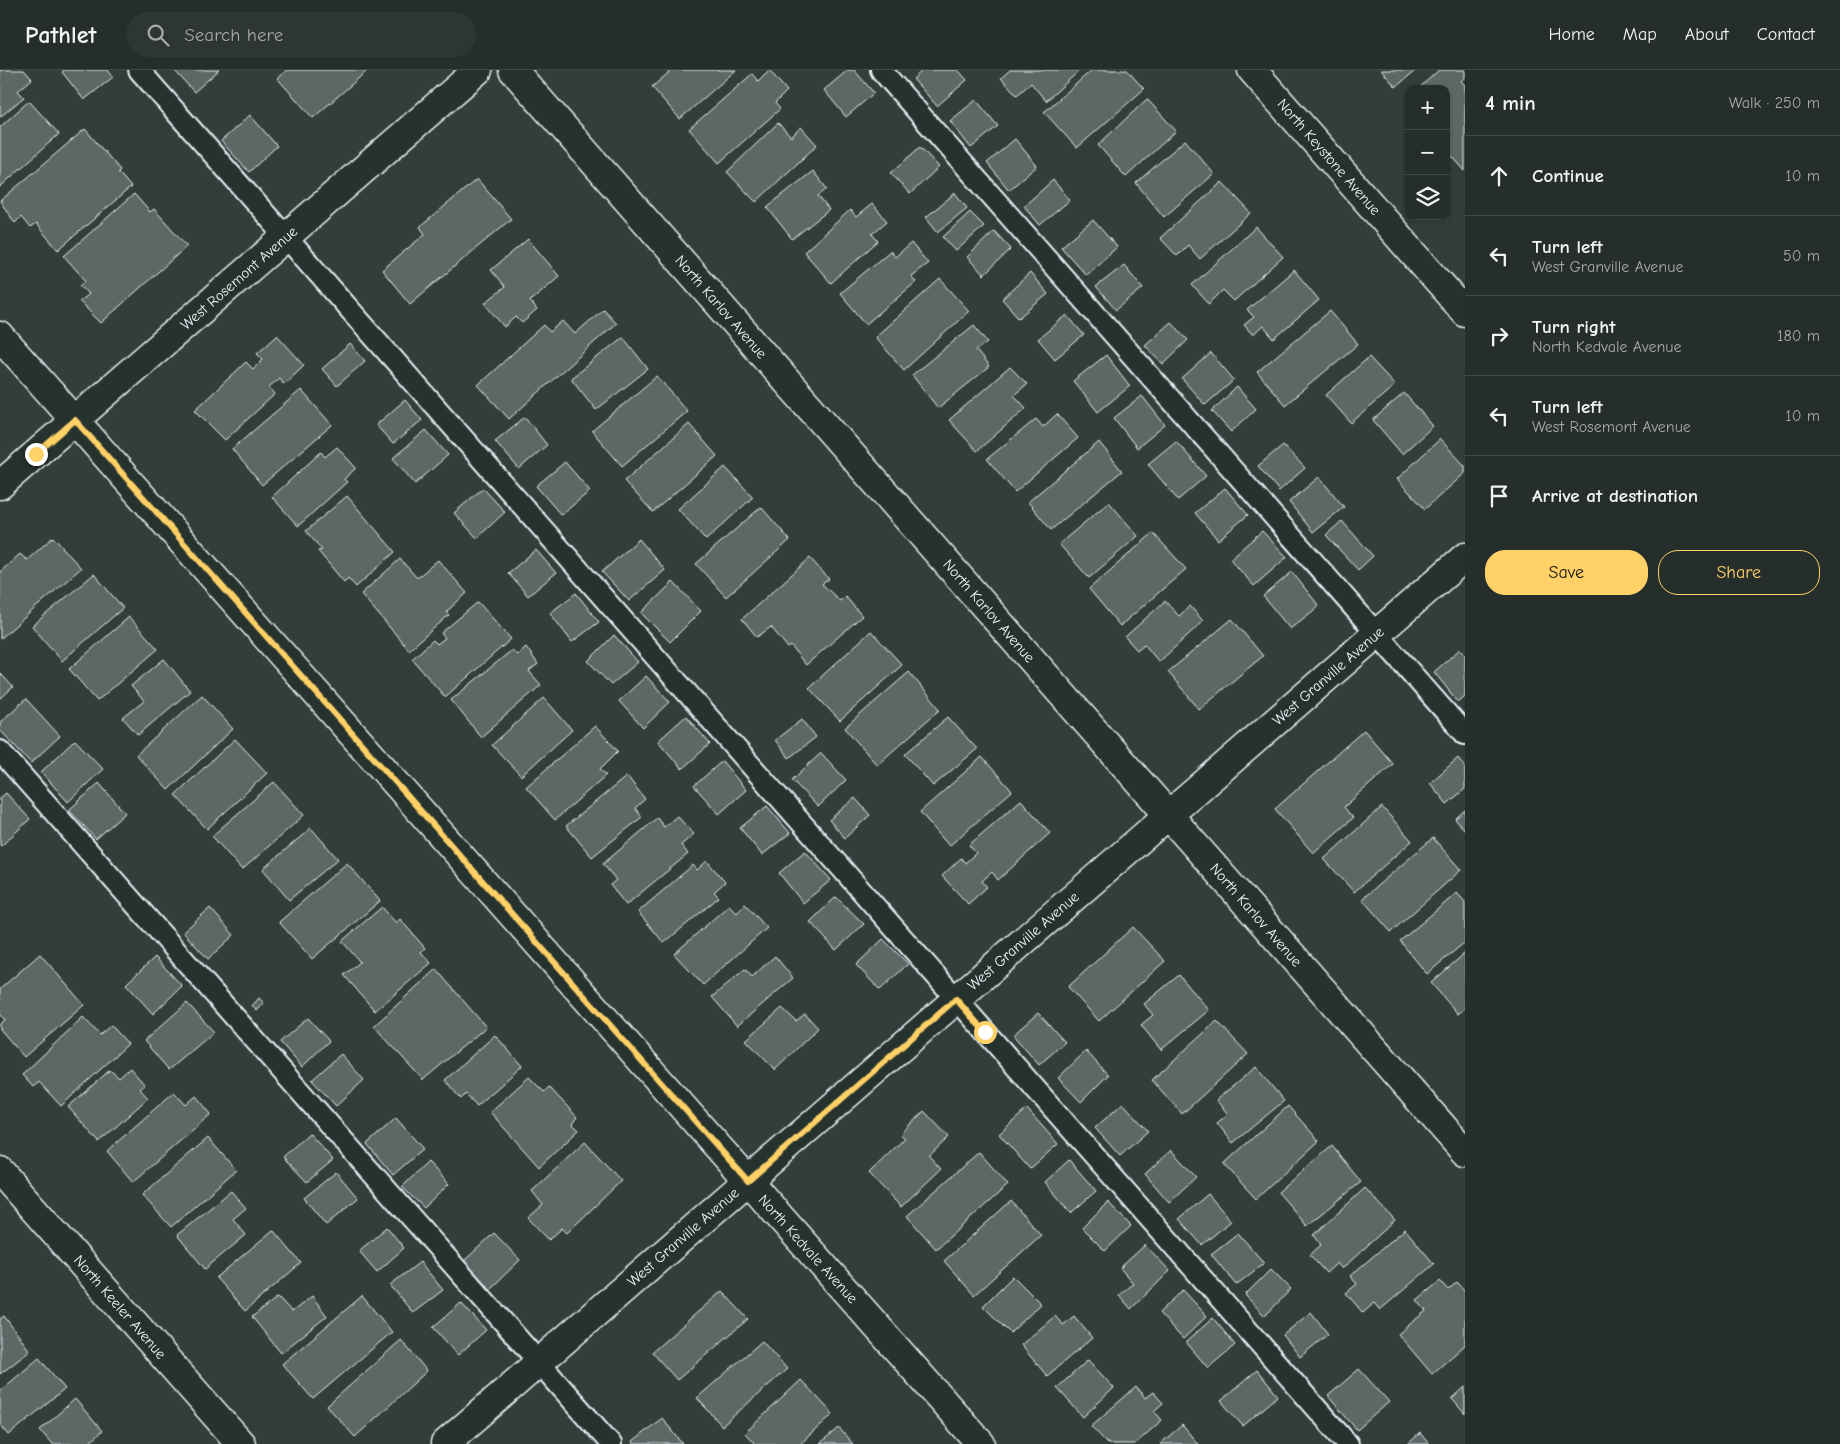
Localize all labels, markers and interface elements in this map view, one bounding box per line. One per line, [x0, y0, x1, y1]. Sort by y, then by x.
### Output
search box [126, 12, 476, 57]
text: Pathlet [25, 21, 96, 49]
icon: search [144, 21, 172, 49]
text: Search here [184, 24, 283, 46]
text: Home [1548, 24, 1595, 45]
text: Map [1623, 24, 1657, 45]
text: About [1685, 24, 1729, 45]
text: Contact [1757, 24, 1815, 45]
map controls [1405, 85, 1450, 220]
button: + [1405, 85, 1450, 130]
text: 4 min [1485, 91, 1536, 115]
text: Walk · 250 m [1729, 94, 1820, 112]
street label: North Keystone Avenue [1274, 95, 1385, 219]
button: − [1405, 130, 1450, 175]
icon: ahead [1485, 162, 1513, 190]
text: Continue [1532, 165, 1604, 187]
text: 10 m [1785, 167, 1820, 185]
button: layers [1405, 175, 1450, 220]
street label: West Rosemont Avenue [177, 222, 301, 334]
text: Turn left [1532, 236, 1603, 258]
icon: left [1485, 242, 1513, 270]
text: 50 m [1783, 247, 1820, 265]
street label: North Karlov Avenue [671, 252, 771, 363]
text: West Granville Avenue [1532, 258, 1683, 276]
text: Turn right [1532, 316, 1616, 338]
icon: right [1485, 322, 1513, 350]
text: 180 m [1777, 327, 1820, 345]
text: North Kedvale Avenue [1532, 338, 1682, 356]
text: Turn left [1532, 396, 1603, 418]
icon: left [1485, 402, 1513, 430]
text: 10 m [1785, 407, 1820, 425]
text: West Rosemont Avenue [1532, 418, 1691, 436]
route end [25, 443, 48, 466]
icon: arrive [1485, 482, 1513, 510]
text: Arrive at destination [1532, 485, 1698, 507]
button: Save [1485, 550, 1648, 595]
button: Share [1658, 550, 1820, 595]
street label: North Karlov Avenue [939, 556, 1039, 667]
street label: West Granville Avenue [1269, 622, 1388, 729]
street label: North Karlov Avenue [1206, 860, 1306, 971]
street label: West Granville Avenue [964, 887, 1083, 994]
route start [974, 1021, 997, 1044]
street label: West Granville Avenue [624, 1183, 743, 1290]
street label: North Kedvale Avenue [754, 1191, 862, 1307]
street label: North Keeler Avenue [70, 1251, 170, 1363]

